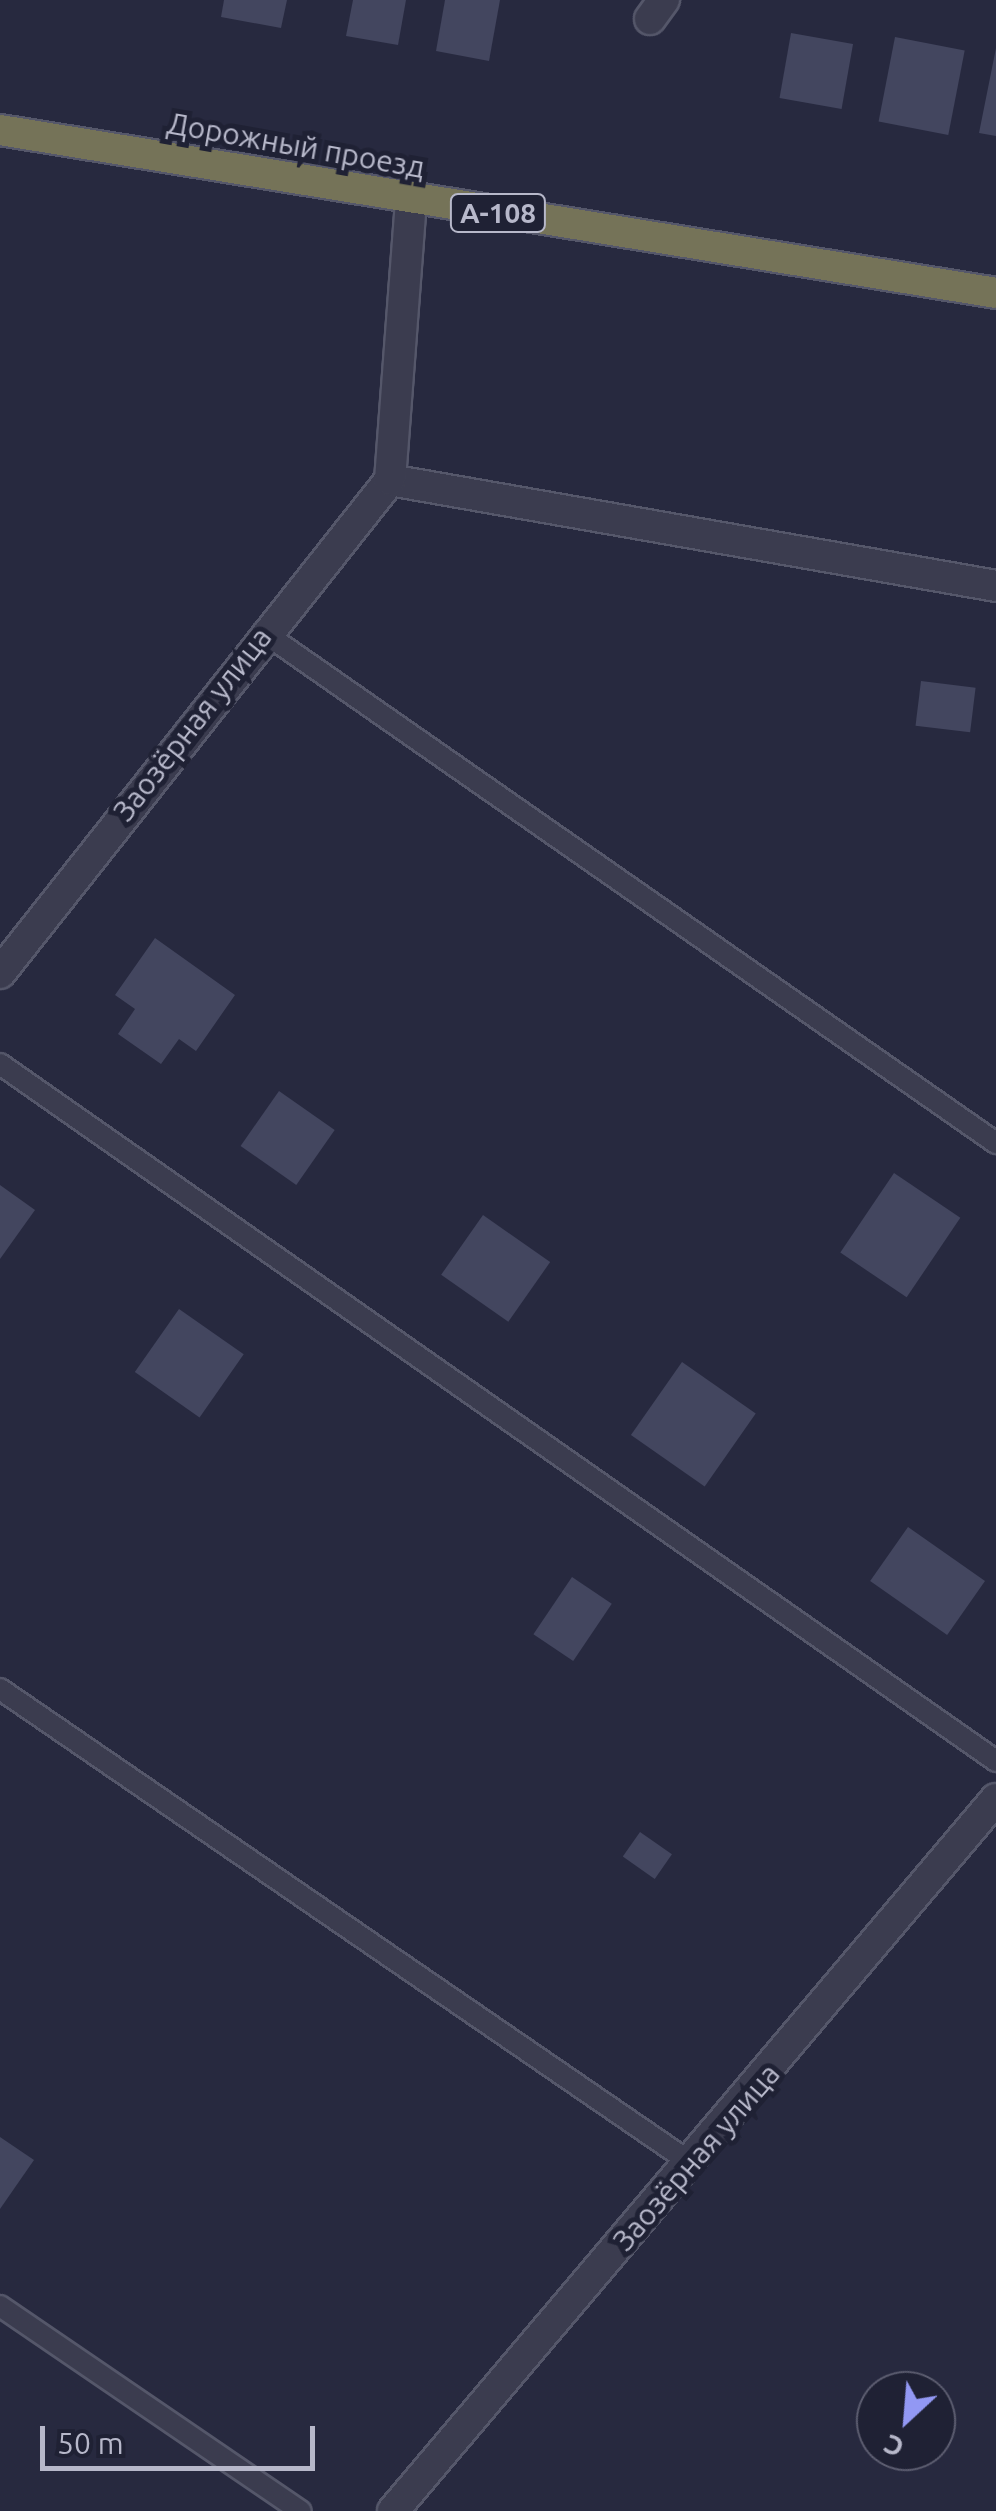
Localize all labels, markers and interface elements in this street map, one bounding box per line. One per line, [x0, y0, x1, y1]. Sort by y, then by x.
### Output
street label: Дорожный проезд [164, 105, 428, 185]
road number: А-108 [448, 190, 548, 236]
street label: Заозёрная улица [105, 620, 279, 828]
street label: Заозёрная улица [605, 2056, 787, 2258]
north arrow [856, 2371, 956, 2471]
scale bar [45, 2406, 320, 2468]
text: 50 m [57, 2426, 124, 2460]
text: С [879, 2429, 908, 2464]

